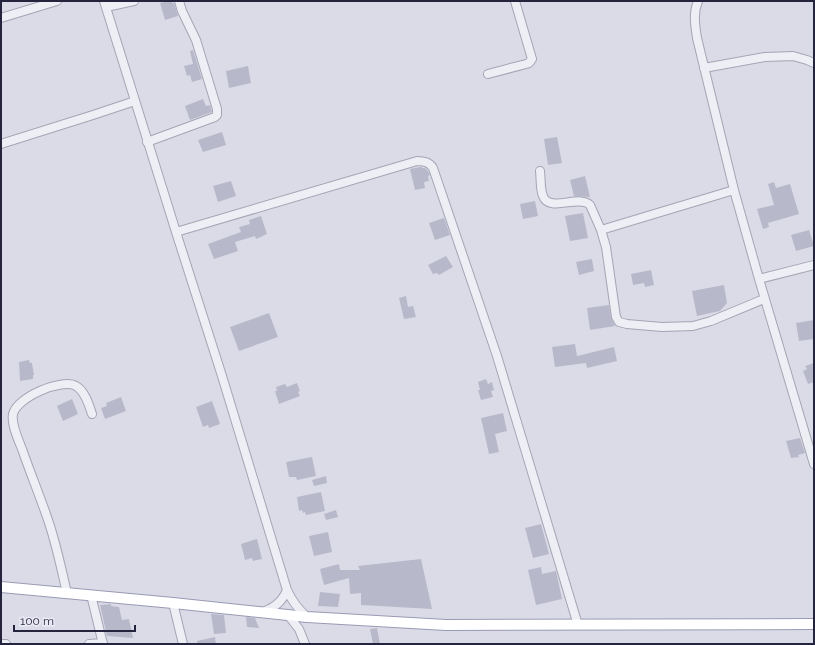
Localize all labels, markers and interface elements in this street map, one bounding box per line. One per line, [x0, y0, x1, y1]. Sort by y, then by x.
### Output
scale bar [14, 607, 135, 633]
text: 100 m [20, 614, 54, 628]

